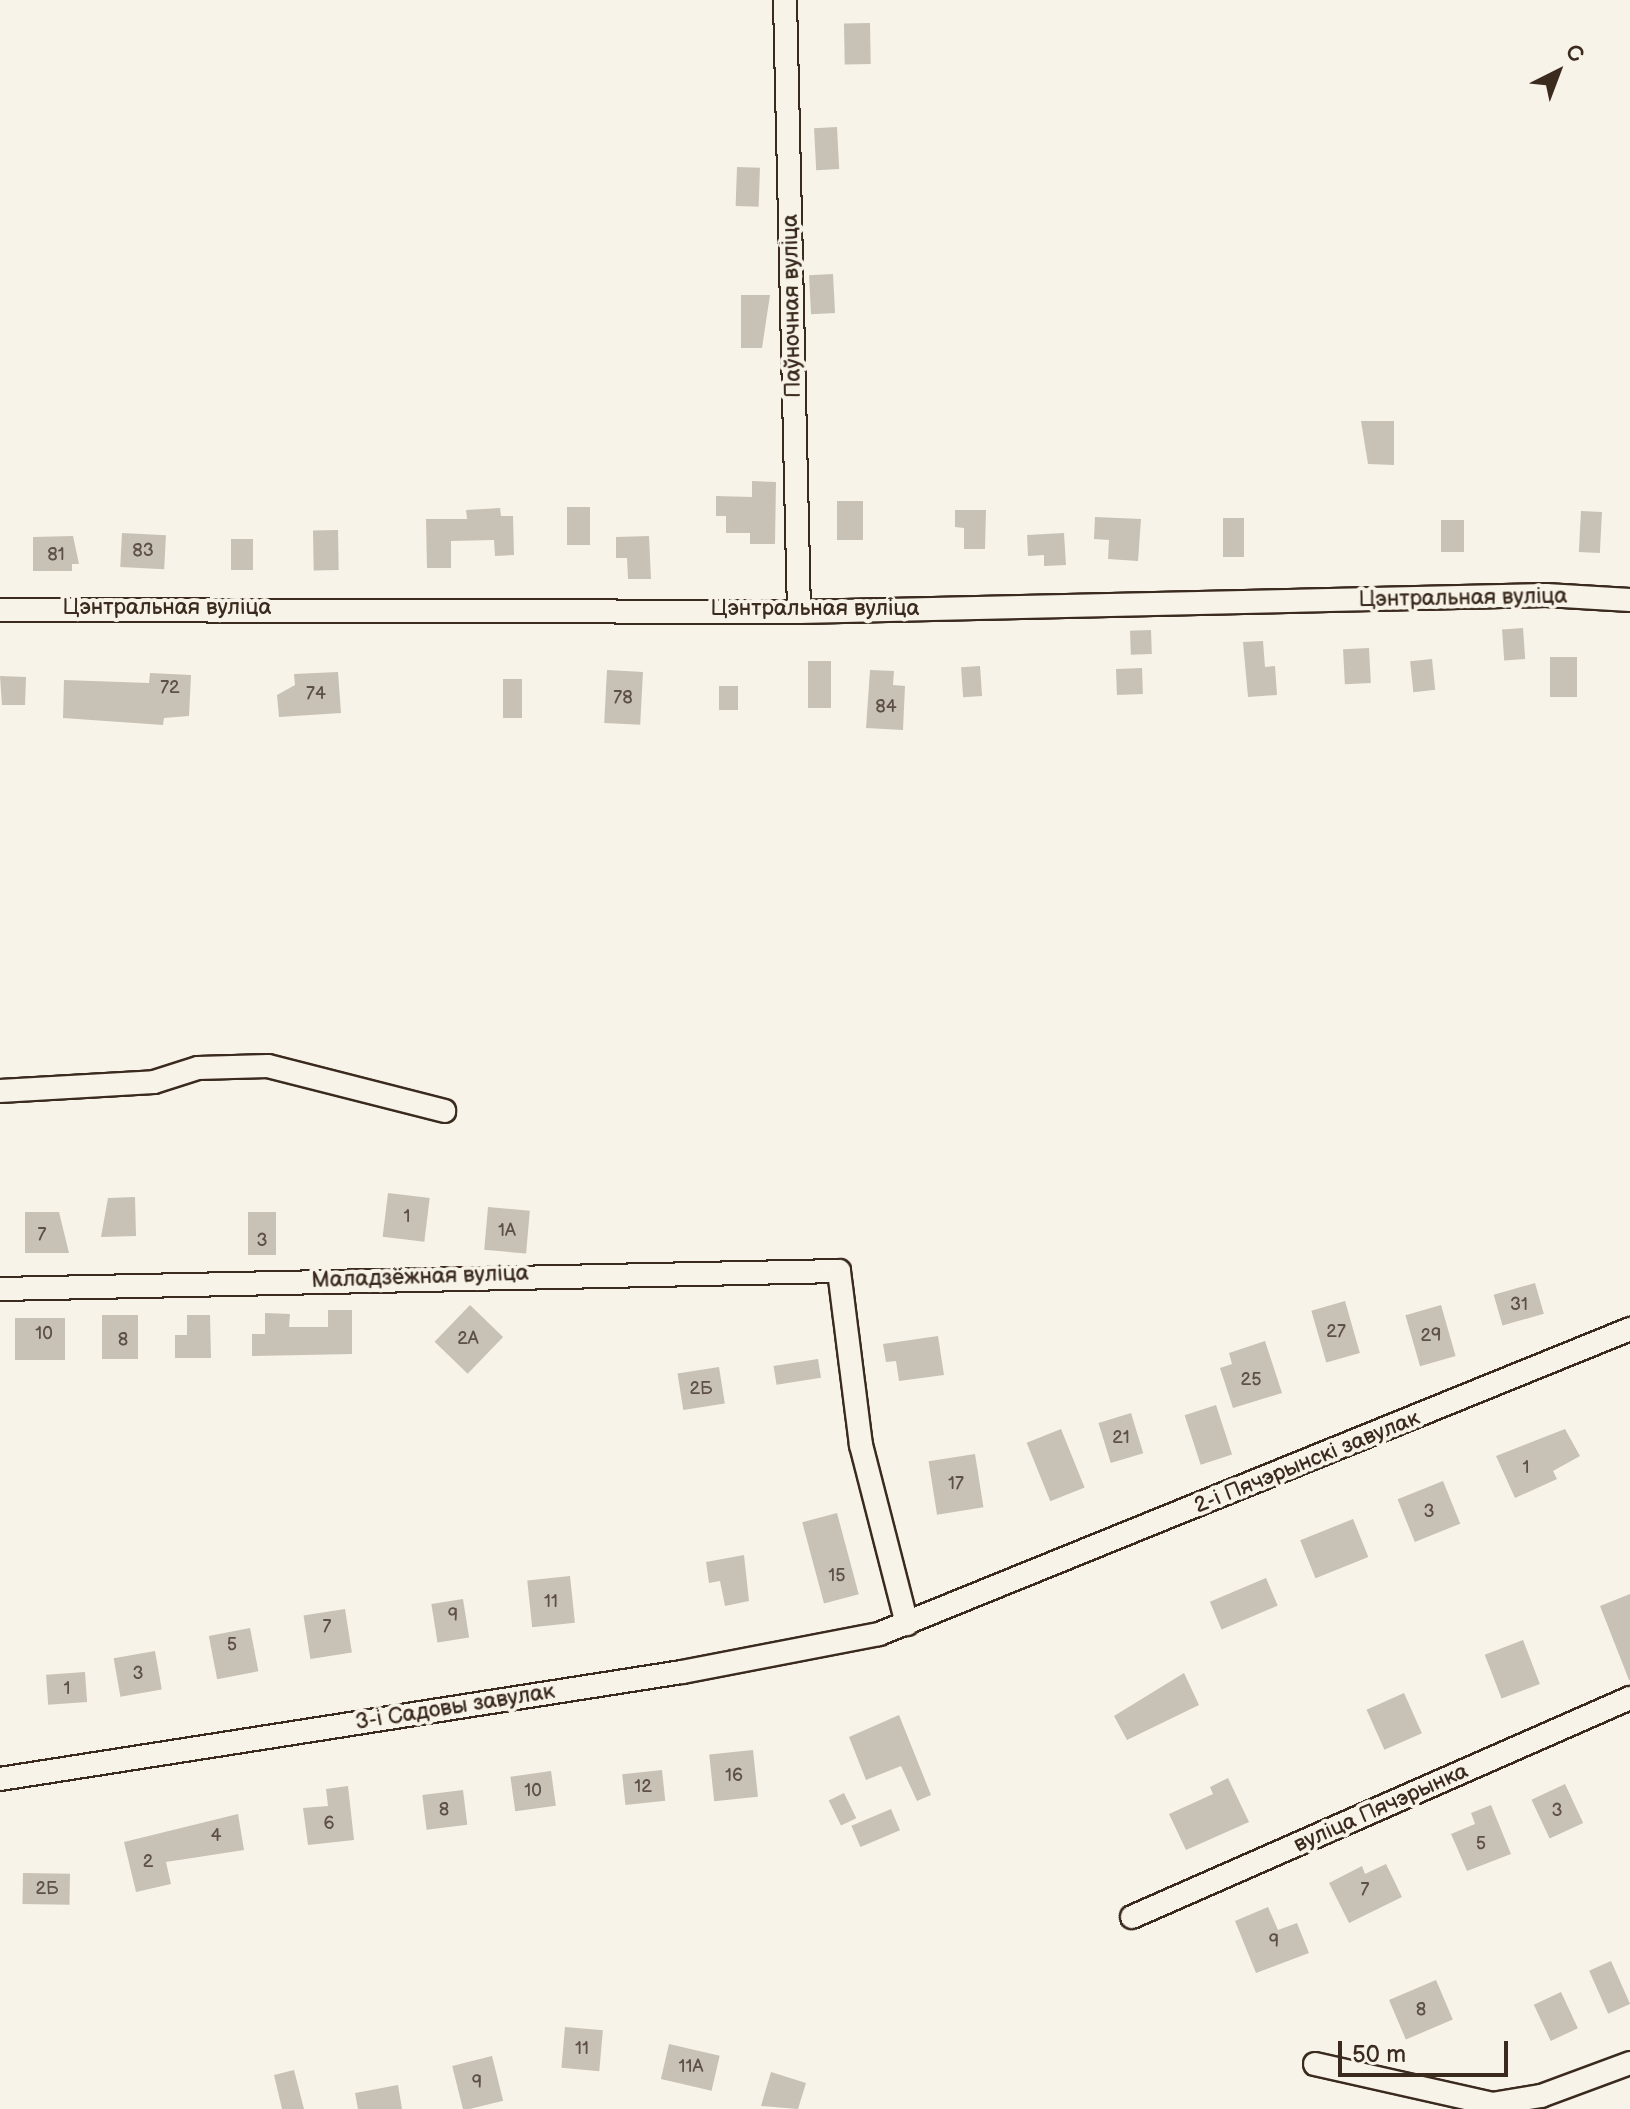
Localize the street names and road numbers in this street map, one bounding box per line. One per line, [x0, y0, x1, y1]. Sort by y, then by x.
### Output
street label: Паўночная вуліца [777, 214, 807, 398]
street label: Цэнтральная вуліца [1358, 583, 1568, 613]
street label: Цэнтральная вуліца [63, 595, 271, 621]
street label: Цэнтральная вуліца [711, 596, 919, 622]
street label: Маладзёжная вуліца [311, 1260, 529, 1294]
street label: 2-і Пячэрынскі завулак [1190, 1405, 1424, 1519]
street label: 3-і Садовы завулак [353, 1678, 557, 1736]
street label: вуліца Пячэрынка [1290, 1758, 1472, 1858]

